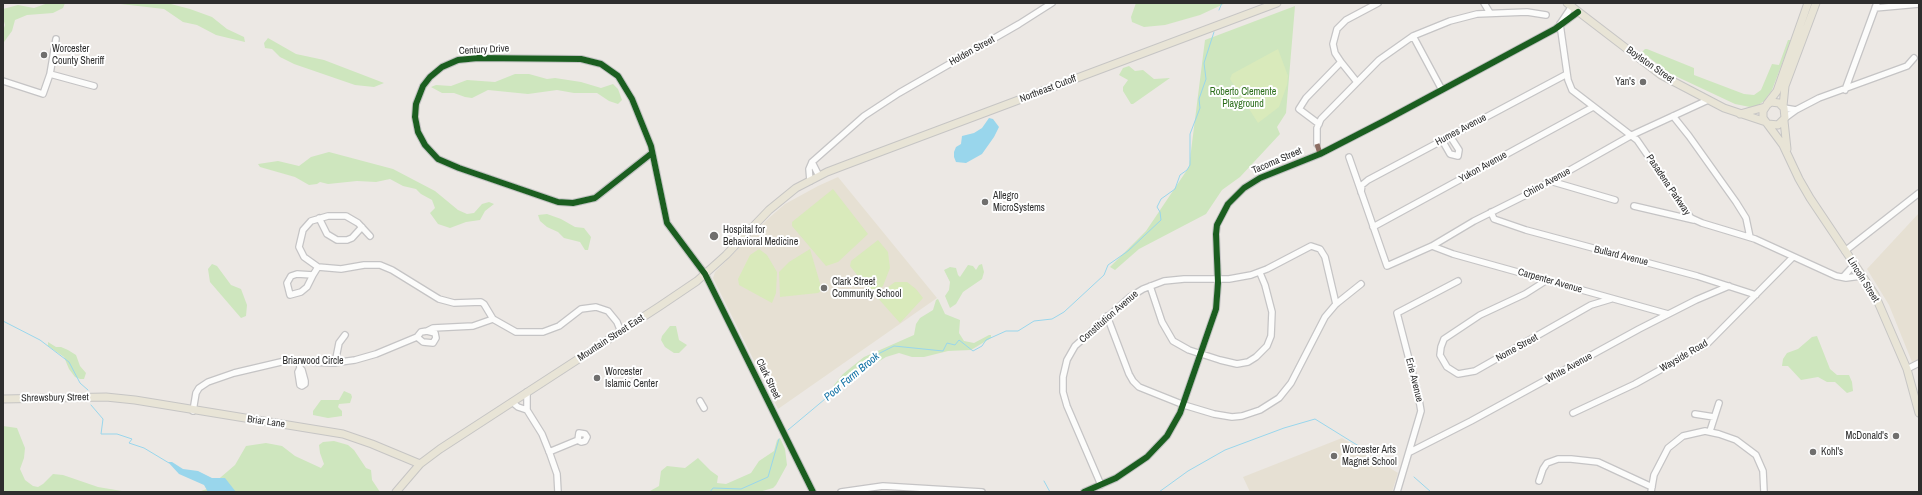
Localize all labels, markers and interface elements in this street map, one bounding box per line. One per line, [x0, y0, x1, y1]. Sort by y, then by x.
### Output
street label: Holden Street [947, 34, 997, 68]
place label: Worcester County Sheriff [52, 43, 104, 66]
street label: Century Drive [458, 43, 510, 57]
street label: Boylston Street [1624, 44, 1676, 86]
marker: Worcester County Sheriff [39, 50, 49, 60]
street label: Northeast Cutoff [1018, 73, 1078, 105]
place label: Yan's [1615, 76, 1635, 88]
marker: Yan's [1638, 77, 1648, 87]
park label: Roberto Clemente Playground [1210, 86, 1276, 110]
street label: Humes Avenue [1433, 112, 1489, 148]
street label: Tacoma Street [1250, 145, 1304, 177]
street label: Yukon Avenue [1457, 149, 1509, 185]
street label: Pasadena Parkway [1643, 152, 1693, 218]
street label: Chino Avenue [1521, 165, 1573, 201]
place label: Allegro MicroSystems [993, 190, 1045, 214]
marker: Allegro MicroSystems [980, 197, 990, 207]
place label: Hospital for Behavioral Medicine [723, 224, 798, 248]
marker: Hospital for Behavioral Medicine [708, 230, 720, 242]
street label: Bullard Avenue [1593, 243, 1649, 269]
street label: Lincoln Street [1845, 255, 1881, 305]
street label: Carpenter Avenue [1516, 266, 1584, 296]
place label: Clark Street Community School [832, 276, 901, 300]
marker: Clark Street Community School [819, 283, 829, 293]
street label: Constitution Avenue [1077, 288, 1141, 346]
street label: Mountain Street East [575, 312, 647, 364]
street label: Nome Street [1494, 332, 1540, 364]
street label: Wayside Road [1658, 337, 1710, 375]
water label: Poor Farm Brook [822, 350, 882, 404]
street label: White Avenue [1544, 350, 1594, 386]
street label: Briarwood Circle [282, 355, 344, 367]
street label: Clark Street [753, 357, 783, 401]
street label: Erie Avenue [1403, 357, 1425, 403]
place label: Worcester Islamic Center [605, 366, 658, 390]
marker: Worcester Islamic Center [592, 373, 602, 383]
street label: Shrewsbury Street [21, 391, 89, 405]
street label: Briar Lane [246, 413, 286, 431]
place label: McDonald's [1845, 430, 1888, 442]
marker: McDonald's [1891, 431, 1901, 441]
place label: Worcester Arts Magnet School [1342, 444, 1397, 468]
place label: Kohl's [1821, 446, 1843, 458]
marker: Kohl's [1808, 447, 1818, 457]
marker: Worcester Arts Magnet School [1329, 451, 1339, 461]

